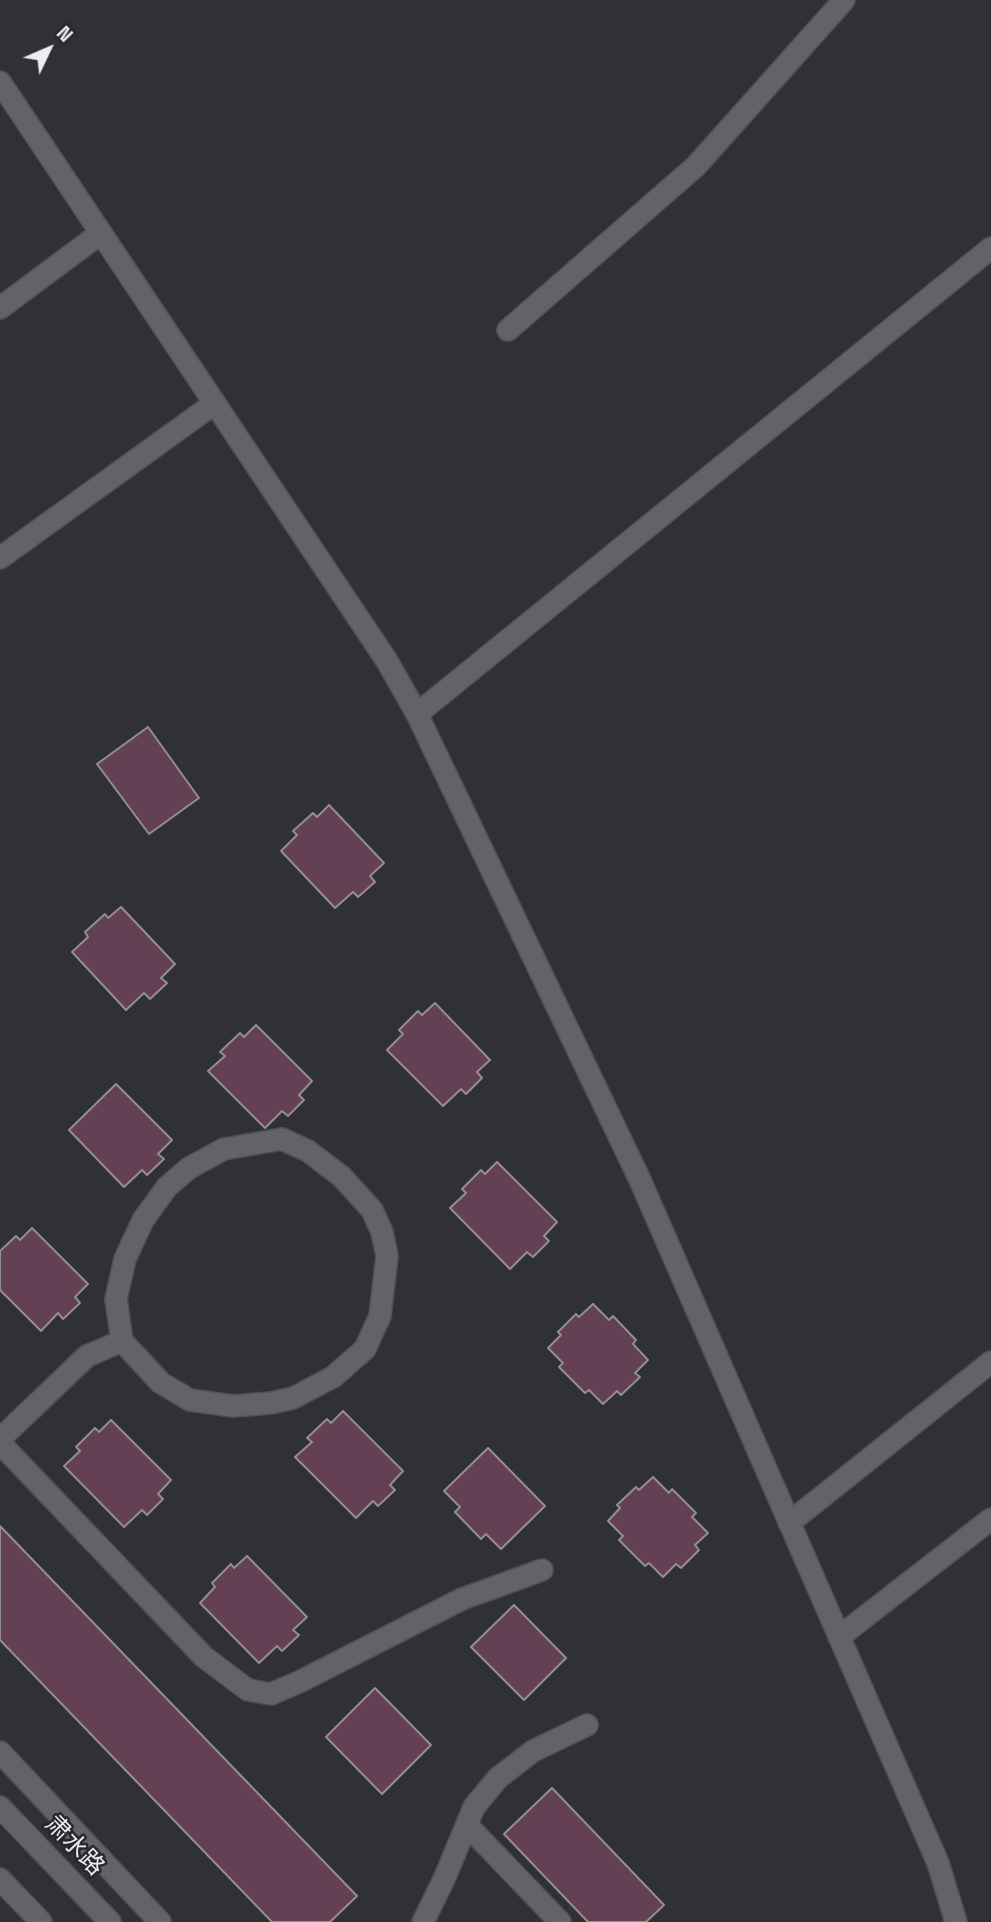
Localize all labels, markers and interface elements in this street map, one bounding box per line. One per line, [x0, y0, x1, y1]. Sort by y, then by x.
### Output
north arrow [14, 14, 84, 84]
text: N [51, 21, 78, 47]
street label: 肃水路 [39, 1810, 109, 1882]

